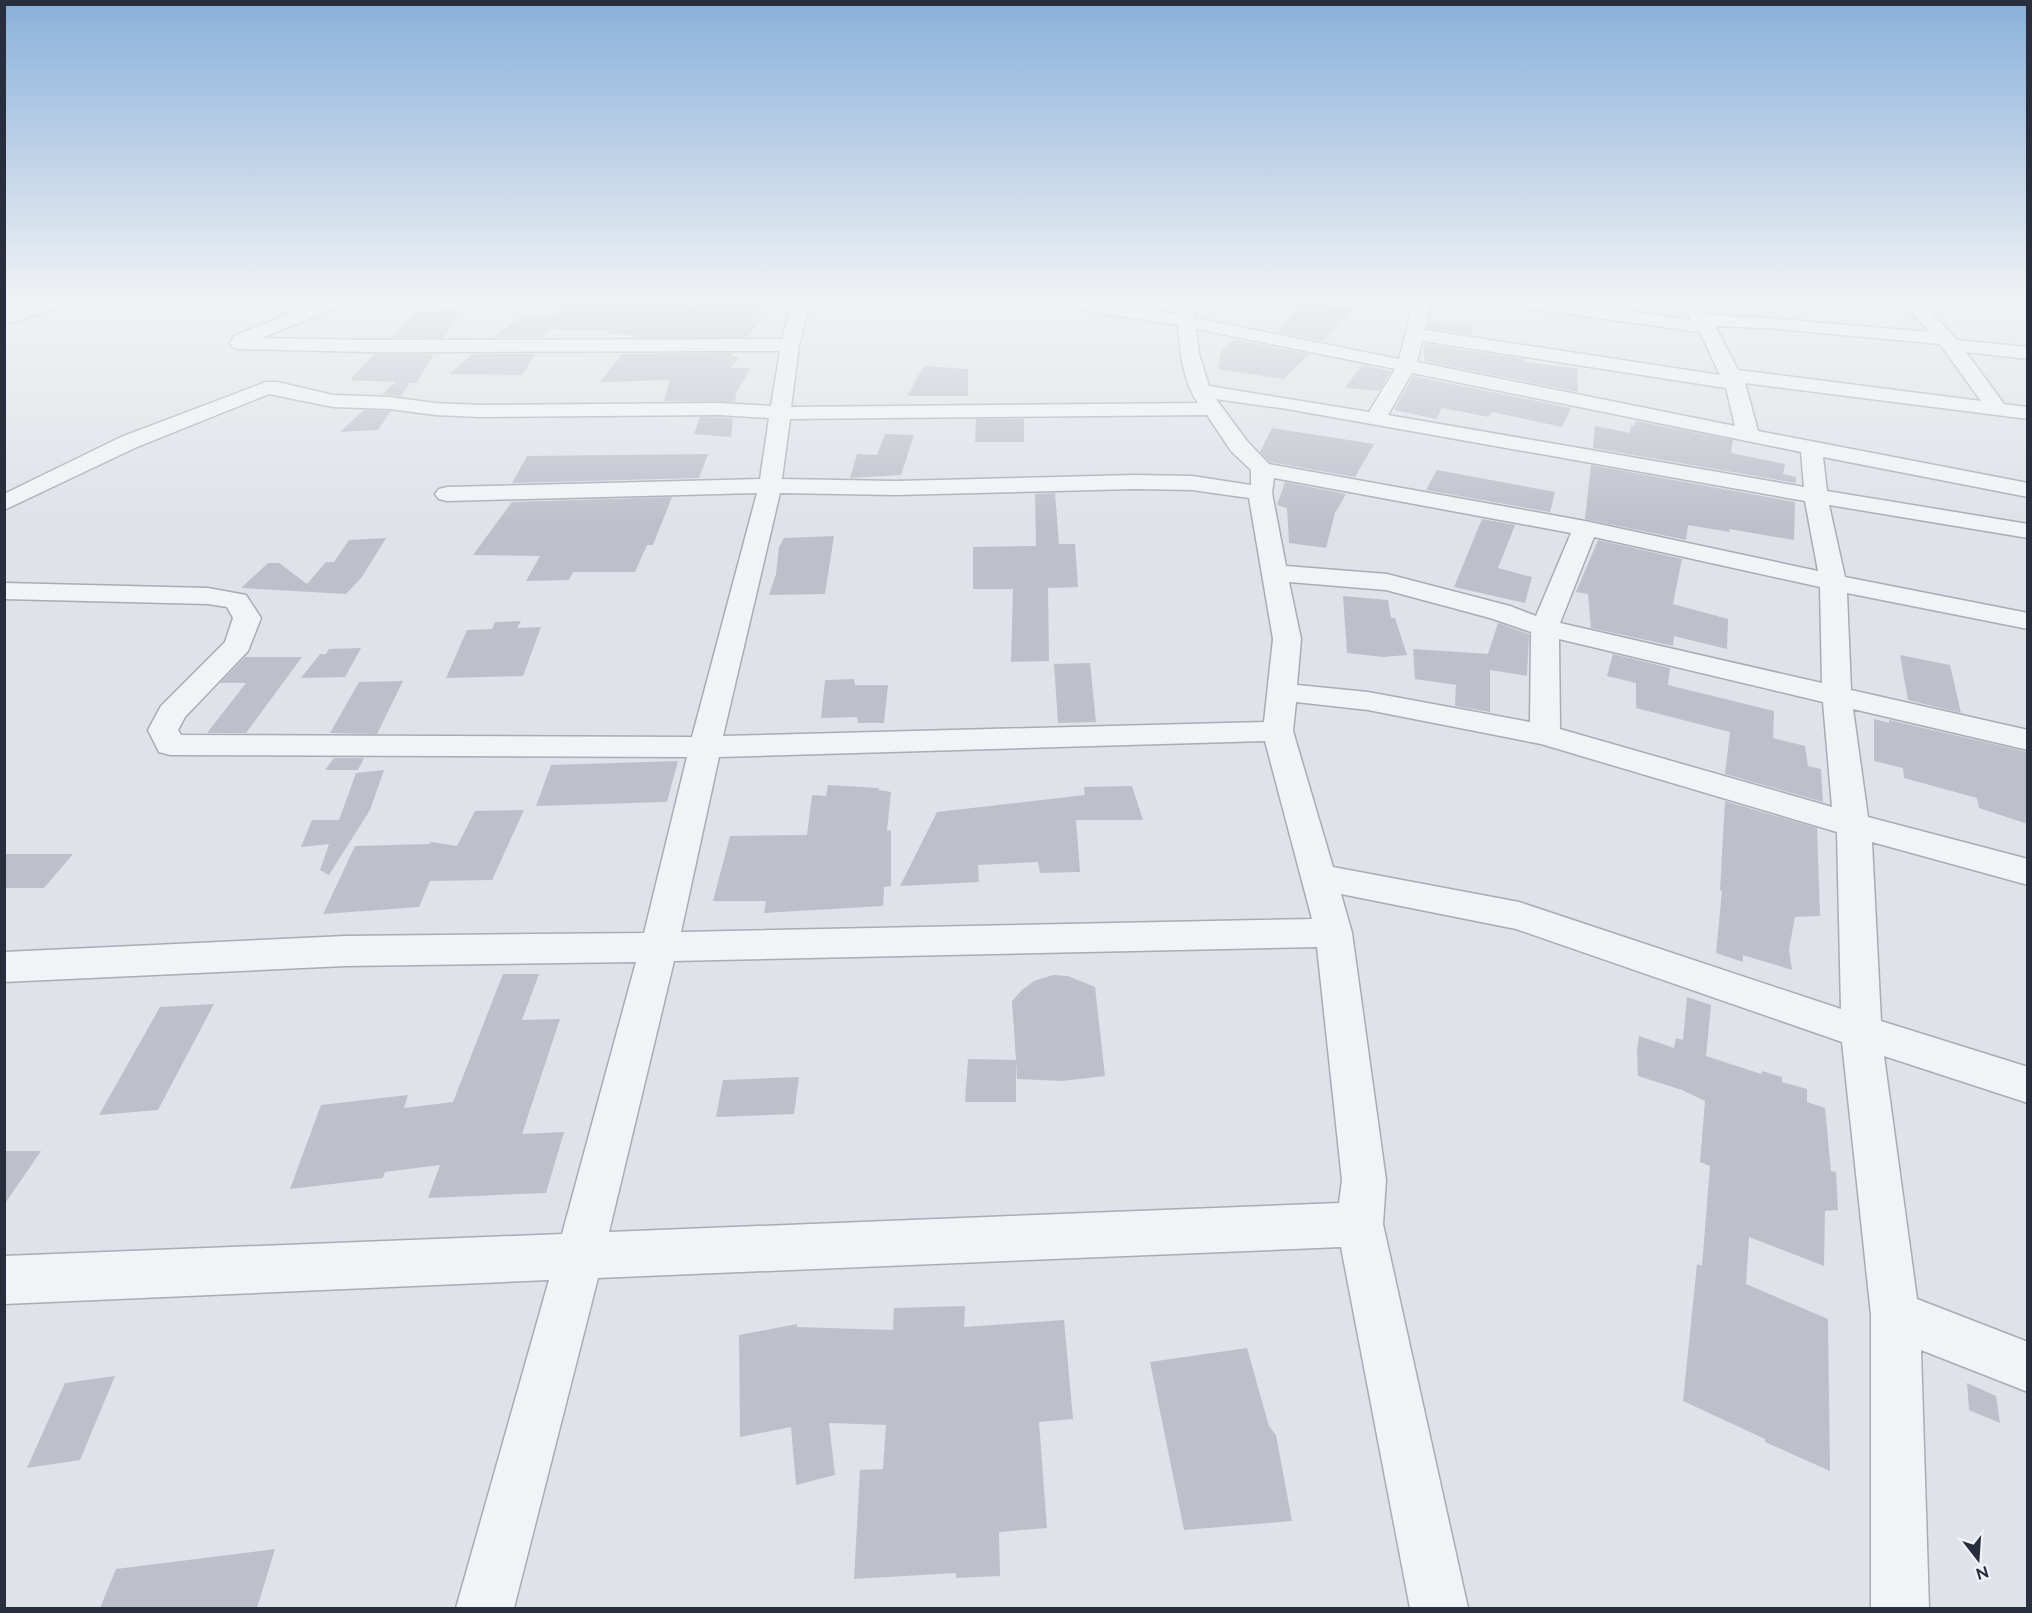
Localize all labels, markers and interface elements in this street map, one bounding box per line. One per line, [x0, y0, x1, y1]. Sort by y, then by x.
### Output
north arrow [1948, 1529, 2008, 1589]
text: N [1974, 1562, 1991, 1584]

